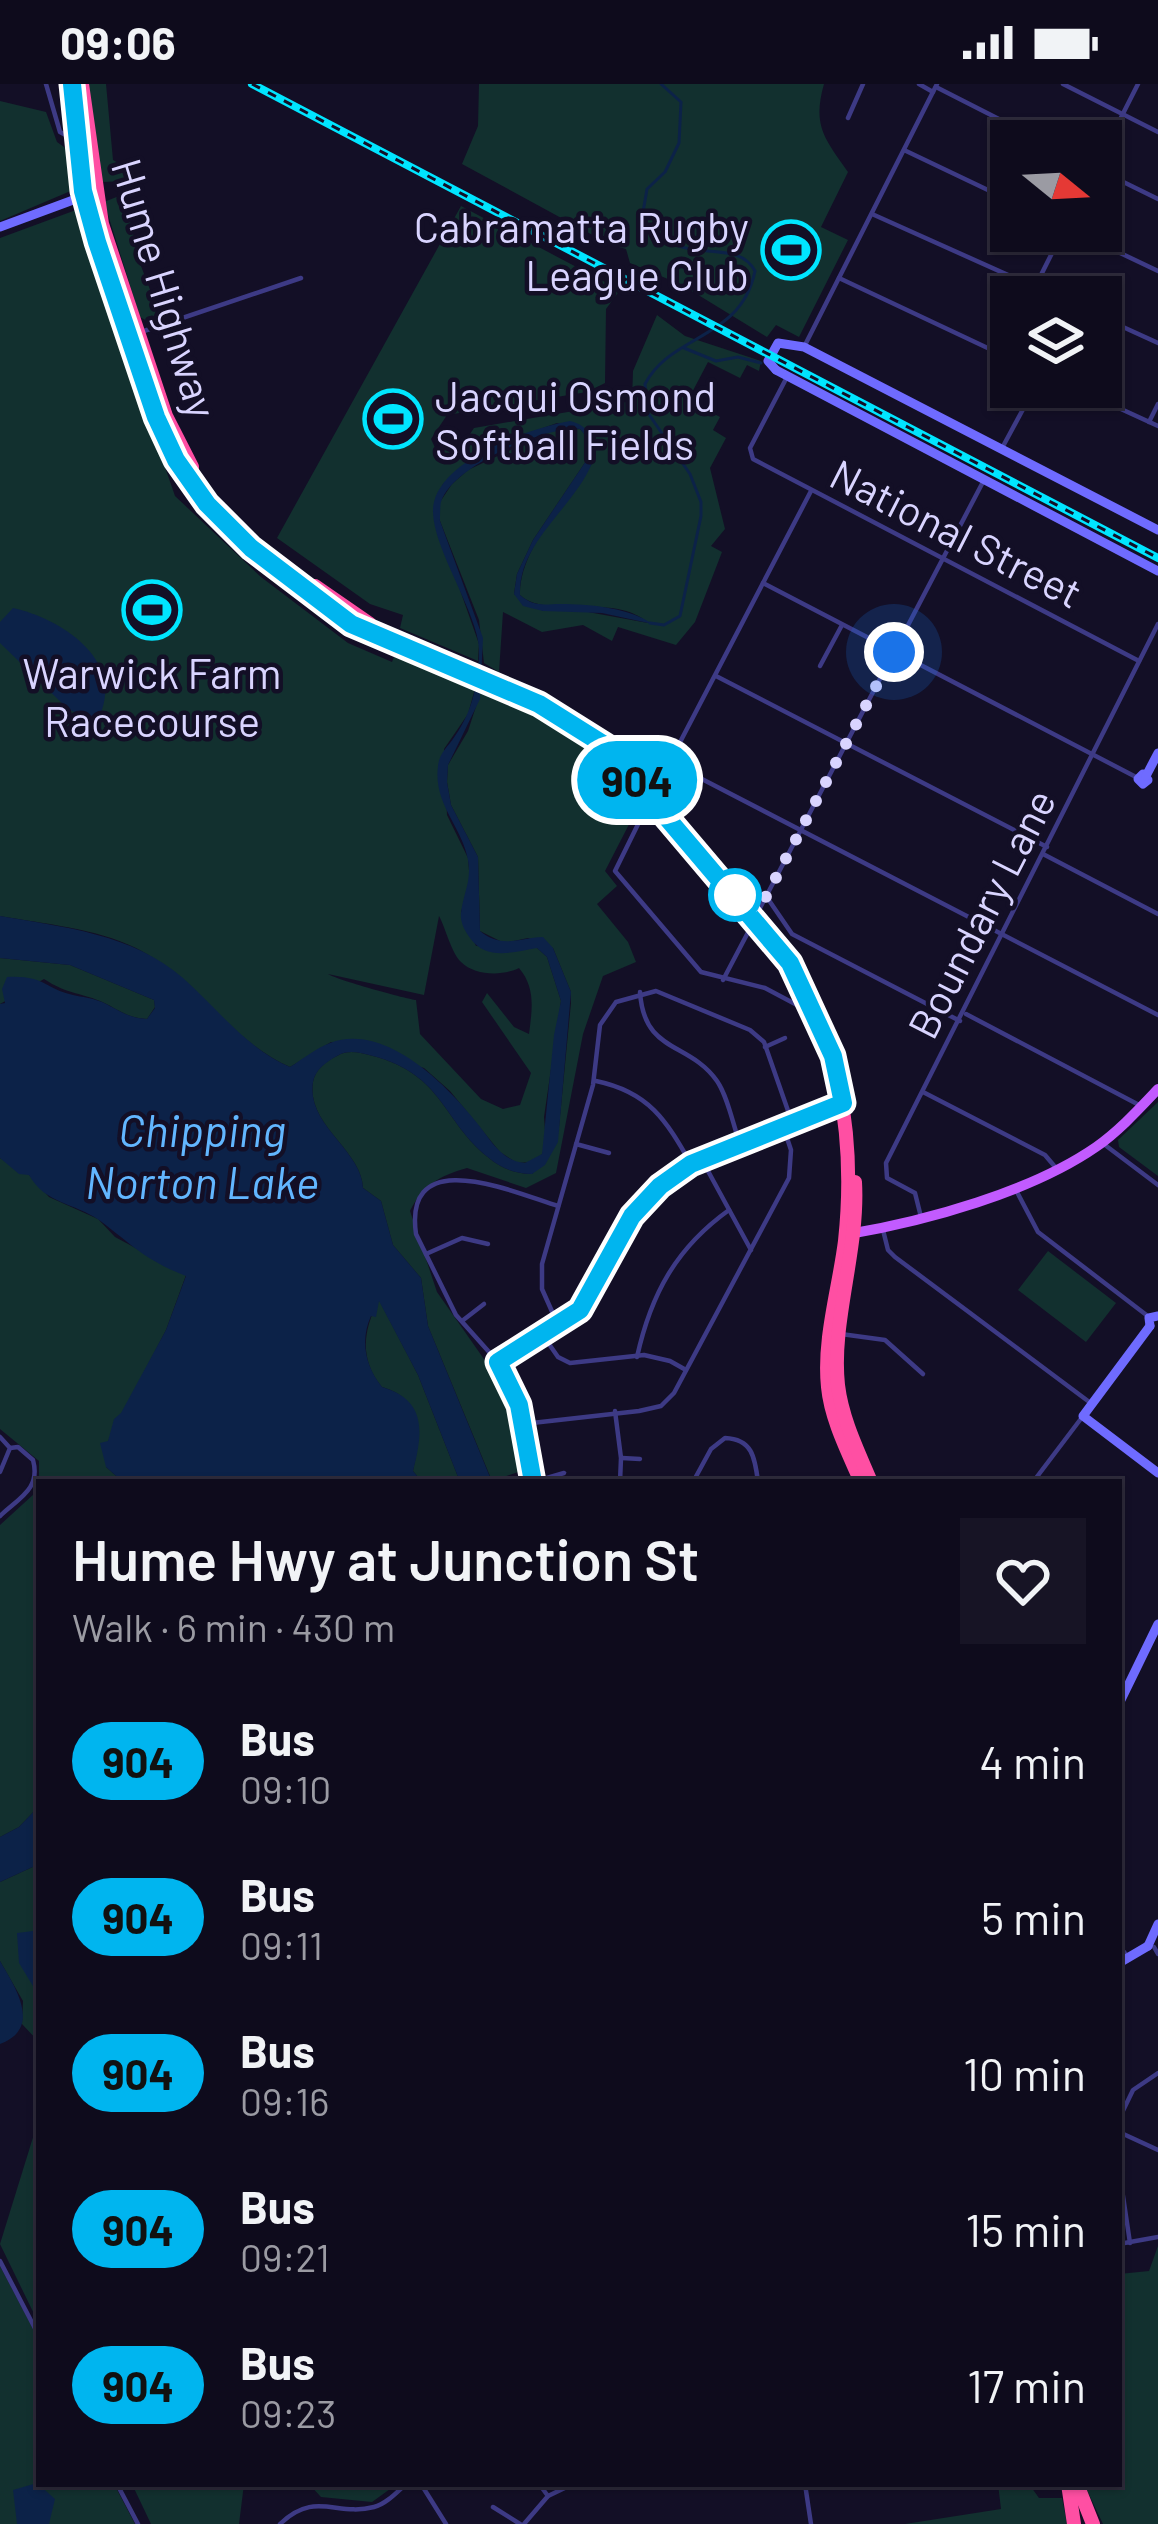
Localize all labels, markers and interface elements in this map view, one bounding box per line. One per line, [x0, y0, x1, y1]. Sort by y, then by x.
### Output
text: 09:06 [60, 15, 176, 69]
north arrow [990, 120, 1122, 252]
map controls [990, 120, 1122, 408]
street label: Hume Highway [102, 152, 229, 424]
place label: Cabramatta Rugby League Club [414, 201, 749, 300]
sports icon: Cabramatta Rugby League Club [760, 219, 822, 281]
button: layers [990, 276, 1122, 408]
place label: Jacqui Osmond Softball Fields [435, 370, 716, 468]
sports icon: Jacqui Osmond Softball Fields [362, 388, 424, 450]
street label: National Street [823, 447, 1091, 617]
sports icon: Warwick Farm Racecourse [121, 579, 183, 641]
your location [864, 622, 924, 682]
place label: Warwick Farm Racecourse [22, 647, 282, 745]
line badge: 904 [568, 741, 706, 819]
text: 904 [601, 755, 673, 805]
street label: Boundary Lane [896, 780, 1065, 1046]
unlabelled marker [710, 870, 760, 920]
water label: Chipping Norton Lake [85, 1102, 319, 1208]
button: heart [960, 1518, 1086, 1644]
text: Hume Hwy at Junction St [72, 1524, 699, 1592]
text: Walk · 6 min · 430 m [72, 1603, 395, 1650]
text: Bus [240, 1711, 315, 1765]
text: 4 min [979, 1734, 1086, 1788]
text: 904 [102, 1736, 174, 1786]
text: 09:10 [240, 1765, 331, 1812]
text: Bus [240, 1867, 315, 1921]
text: 5 min [981, 1890, 1086, 1944]
text: 904 [102, 1892, 174, 1942]
text: 09:11 [240, 1921, 323, 1968]
text: Bus [240, 2023, 315, 2077]
text: 10 min [963, 2046, 1086, 2100]
text: 904 [102, 2048, 174, 2098]
text: 09:16 [240, 2077, 329, 2124]
text: Bus [240, 2179, 315, 2233]
text: 15 min [965, 2202, 1086, 2256]
text: 904 [102, 2204, 174, 2254]
text: 09:21 [240, 2233, 330, 2280]
text: Bus [240, 2335, 315, 2389]
text: 17 min [967, 2358, 1086, 2412]
text: 904 [102, 2360, 174, 2410]
text: 09:23 [240, 2389, 336, 2436]

